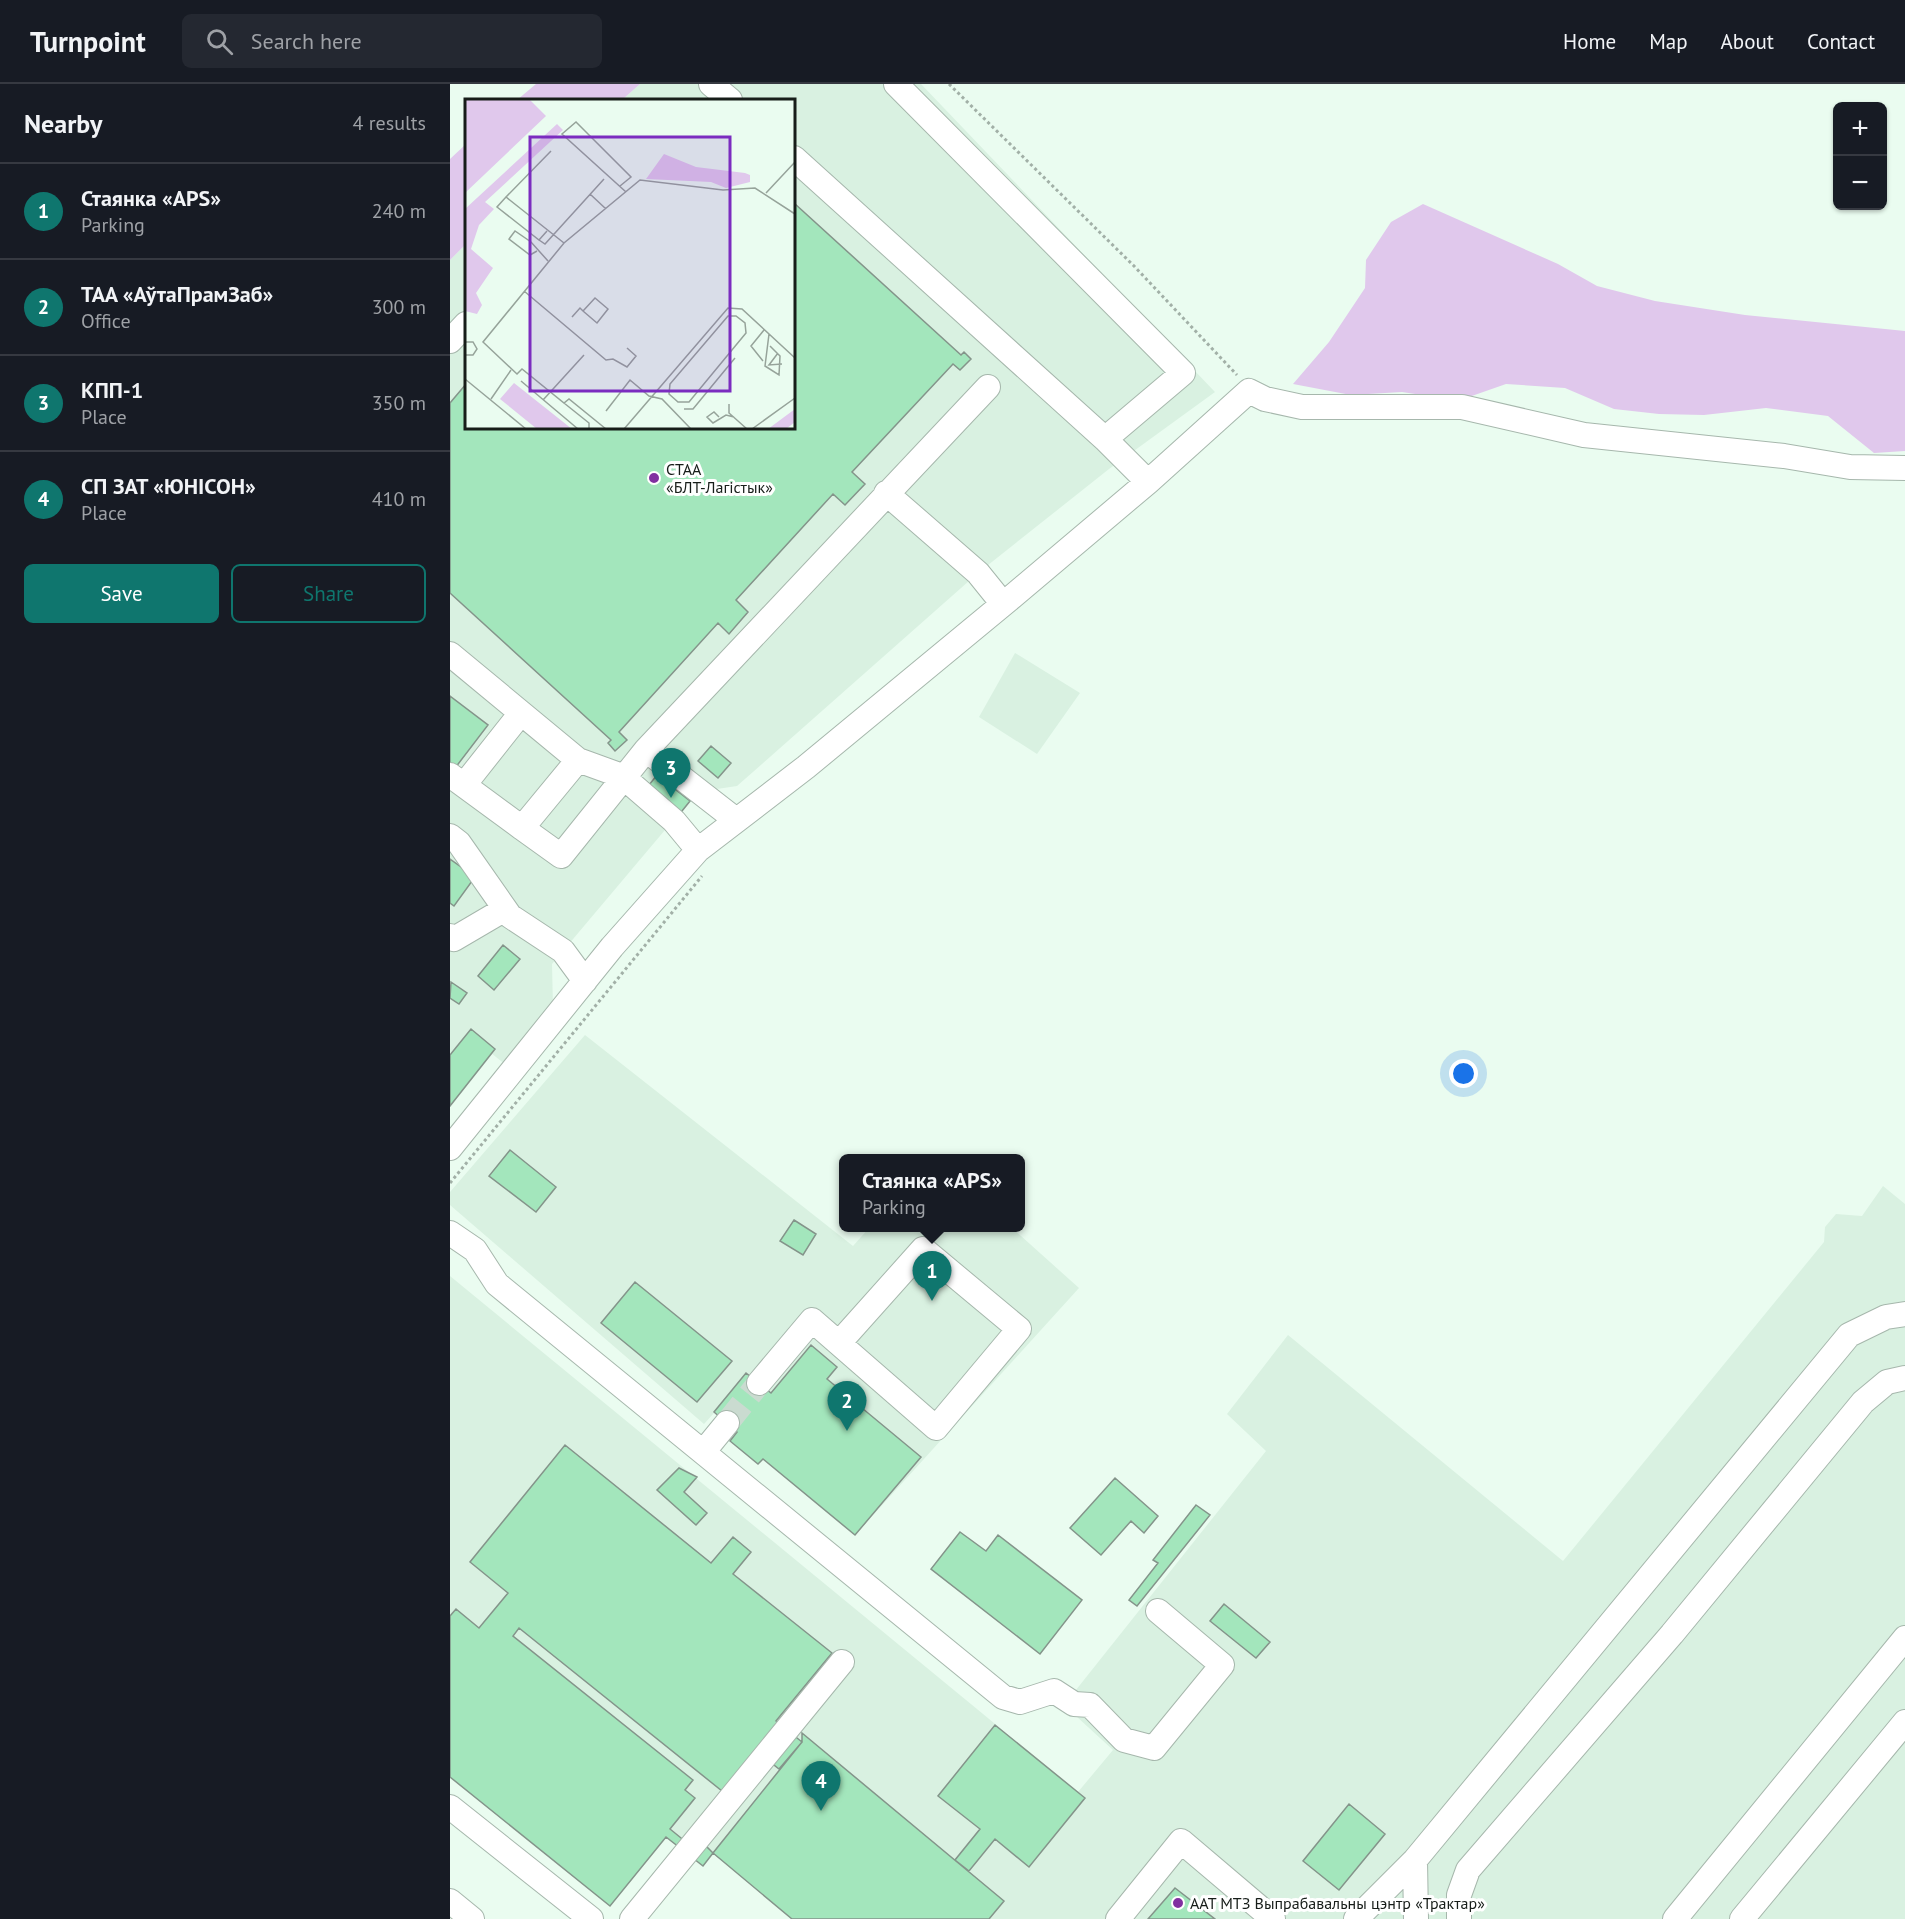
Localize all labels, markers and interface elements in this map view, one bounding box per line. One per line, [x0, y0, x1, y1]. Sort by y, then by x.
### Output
search box [182, 14, 602, 68]
text: Turnpoint [30, 23, 146, 60]
icon: search [203, 25, 236, 58]
text: Search here [251, 27, 362, 55]
text: Home [1563, 28, 1616, 55]
text: Map [1649, 28, 1688, 55]
text: About [1721, 28, 1774, 55]
text: Contact [1807, 28, 1875, 55]
inset map [465, 99, 795, 429]
map controls [1833, 102, 1887, 210]
button: + [1833, 102, 1887, 156]
text: Nearby [24, 107, 102, 140]
text: 4 results [353, 110, 426, 136]
button: − [1833, 156, 1887, 210]
text: Стаянка «APS» [81, 184, 221, 212]
text: 1 [38, 198, 49, 224]
text: 240 m [372, 198, 426, 224]
text: Parking [81, 212, 145, 238]
text: ТАА «АўтаПрамЗаб» [81, 280, 273, 308]
text: 2 [38, 294, 49, 320]
text: 300 m [372, 294, 426, 320]
text: Office [81, 308, 131, 334]
text: КПП-1 [81, 376, 143, 404]
text: 3 [38, 390, 49, 416]
text: 350 m [372, 390, 426, 416]
text: Place [81, 404, 127, 430]
place label: СТАА «БЛТ-Лагістык» [666, 459, 773, 497]
marker: СТАА «БЛТ-Лагістык» [647, 471, 661, 485]
text: СП ЗАТ «ЮНІСОН» [81, 472, 256, 500]
text: 4 [38, 486, 49, 512]
text: 410 m [372, 486, 426, 512]
text: Place [81, 500, 127, 526]
button: Save [24, 564, 219, 623]
button: Share [231, 564, 426, 623]
pin: 3 [652, 748, 690, 798]
your location [1449, 1059, 1478, 1088]
popup [839, 1154, 1025, 1232]
text: Стаянка «APS» [862, 1166, 1002, 1194]
text: Parking [862, 1194, 926, 1220]
pin: 1 [912, 1252, 952, 1301]
pin: 2 [828, 1382, 866, 1431]
pin: 4 [802, 1762, 841, 1811]
place label: ААТ МТЗ Выпрабавальны цэнтр «Трактар» [1190, 1893, 1485, 1913]
marker: ААТ МТЗ Выпрабавальны цэнтр «Трактар» [1171, 1896, 1185, 1910]

